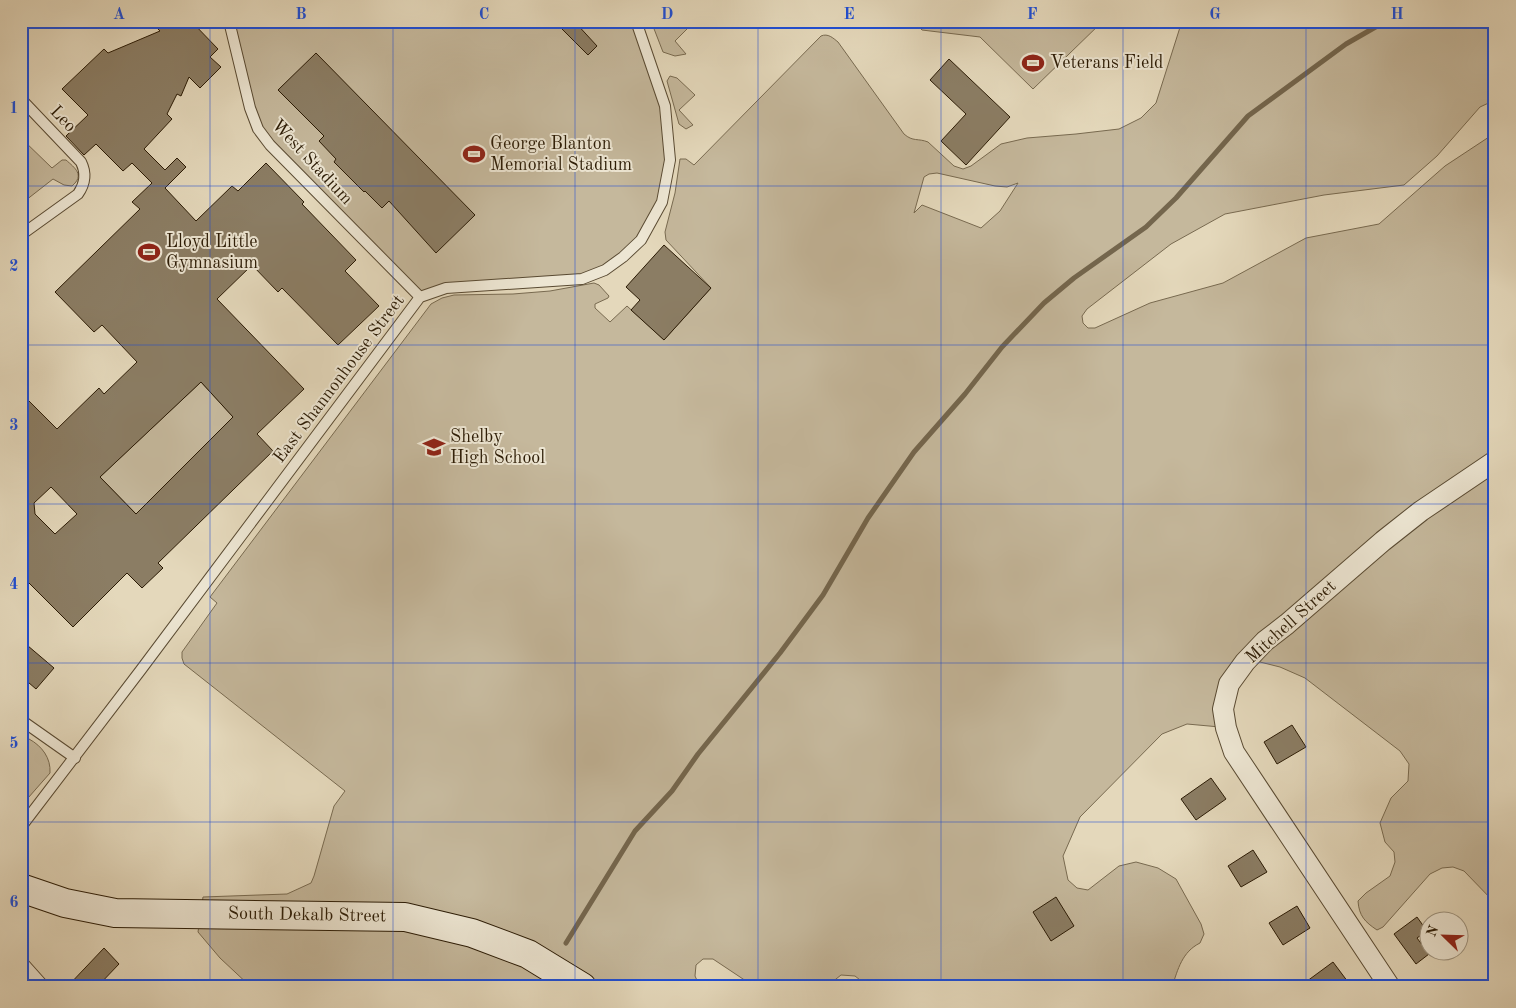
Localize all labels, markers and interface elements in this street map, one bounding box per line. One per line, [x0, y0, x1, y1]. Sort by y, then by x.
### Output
text: A [113, 7, 125, 23]
text: B [295, 7, 307, 23]
text: C [479, 7, 489, 23]
text: D [661, 7, 673, 23]
text: E [843, 7, 855, 23]
text: F [1027, 7, 1038, 23]
text: G [1209, 7, 1221, 23]
text: H [1390, 7, 1404, 23]
sports icon: Veterans Field [1020, 50, 1046, 76]
place label: Veterans Field [1050, 54, 1163, 72]
text: 1 [9, 101, 19, 117]
street label: Leo [46, 102, 80, 136]
street label: West Stadium [268, 116, 356, 208]
place label: George Blanton Memorial Stadium [490, 135, 632, 174]
sports icon: George Blanton Memorial Stadium [461, 141, 487, 167]
place label: Lloyd Little Gymnasium [166, 233, 258, 272]
sports icon: Lloyd Little Gymnasium [136, 239, 162, 265]
text: 2 [9, 259, 19, 275]
street label: East Shannonhouse Street [270, 291, 408, 467]
text: 3 [9, 418, 19, 434]
place label: Shelby High School [450, 428, 545, 467]
school or university icon: Shelby High School [421, 434, 447, 460]
text: 4 [9, 577, 19, 593]
street label: Mitchell Street [1242, 577, 1340, 667]
text: 5 [9, 736, 19, 752]
text: 6 [9, 895, 19, 911]
street label: South Dekalb Street [228, 905, 386, 925]
north arrow [1418, 910, 1468, 960]
text: N [1424, 923, 1442, 939]

